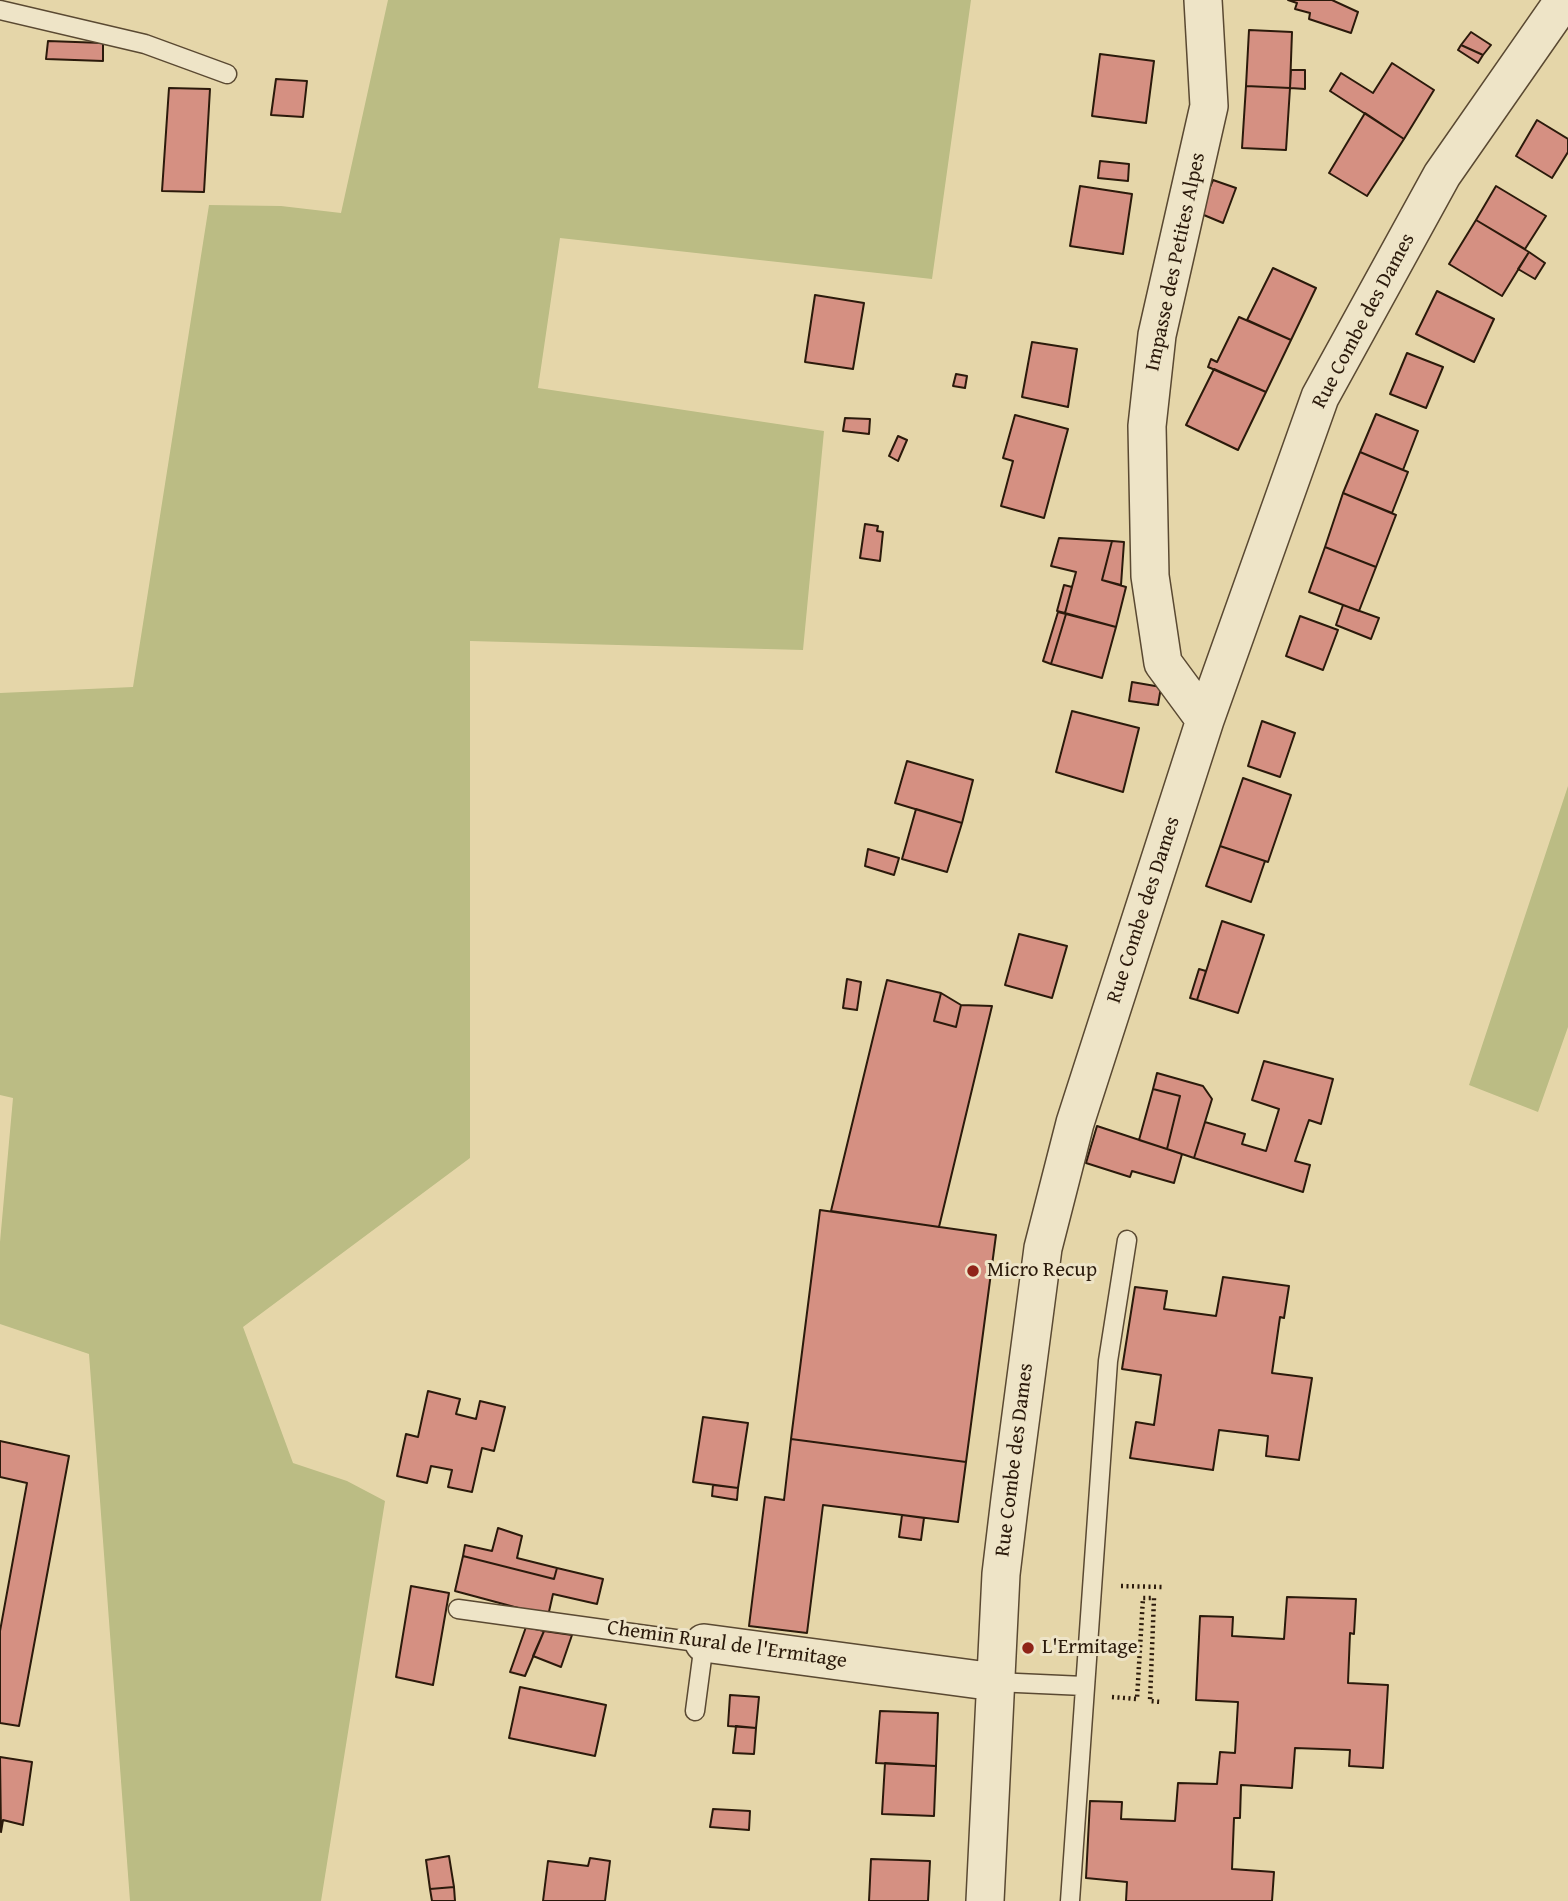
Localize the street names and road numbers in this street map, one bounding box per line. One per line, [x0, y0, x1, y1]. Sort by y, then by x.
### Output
street label: Impasse des Petites Alpes [1141, 150, 1211, 374]
street label: Rue Combe des Dames [1307, 229, 1421, 413]
street label: Rue Combe des Dames [1102, 814, 1186, 1006]
street label: Rue Combe des Dames [991, 1362, 1039, 1558]
street label: Chemin Rural de l'Ermitage [606, 1616, 848, 1674]

